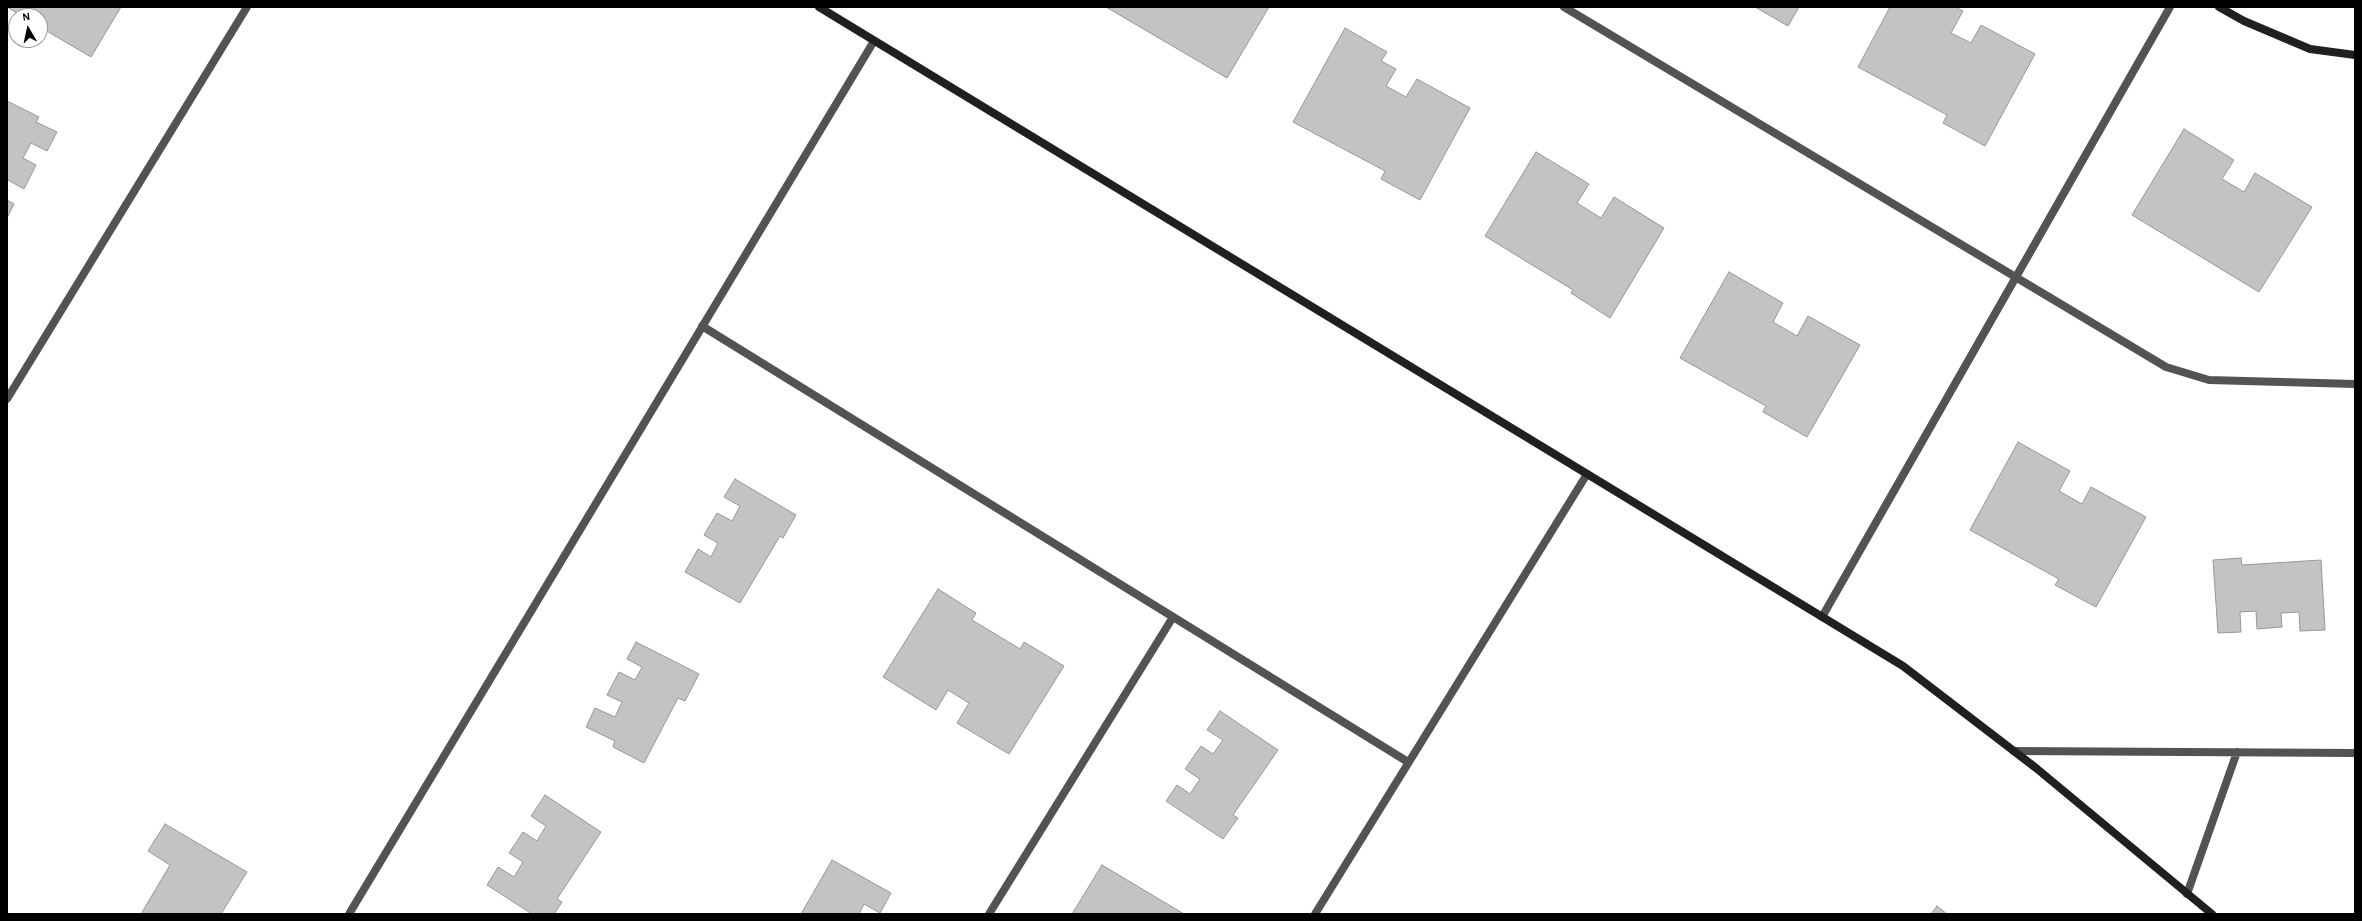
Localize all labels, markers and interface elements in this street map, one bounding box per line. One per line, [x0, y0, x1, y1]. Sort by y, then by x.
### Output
north arrow [8, 8, 48, 48]
text: N [22, 11, 31, 23]

